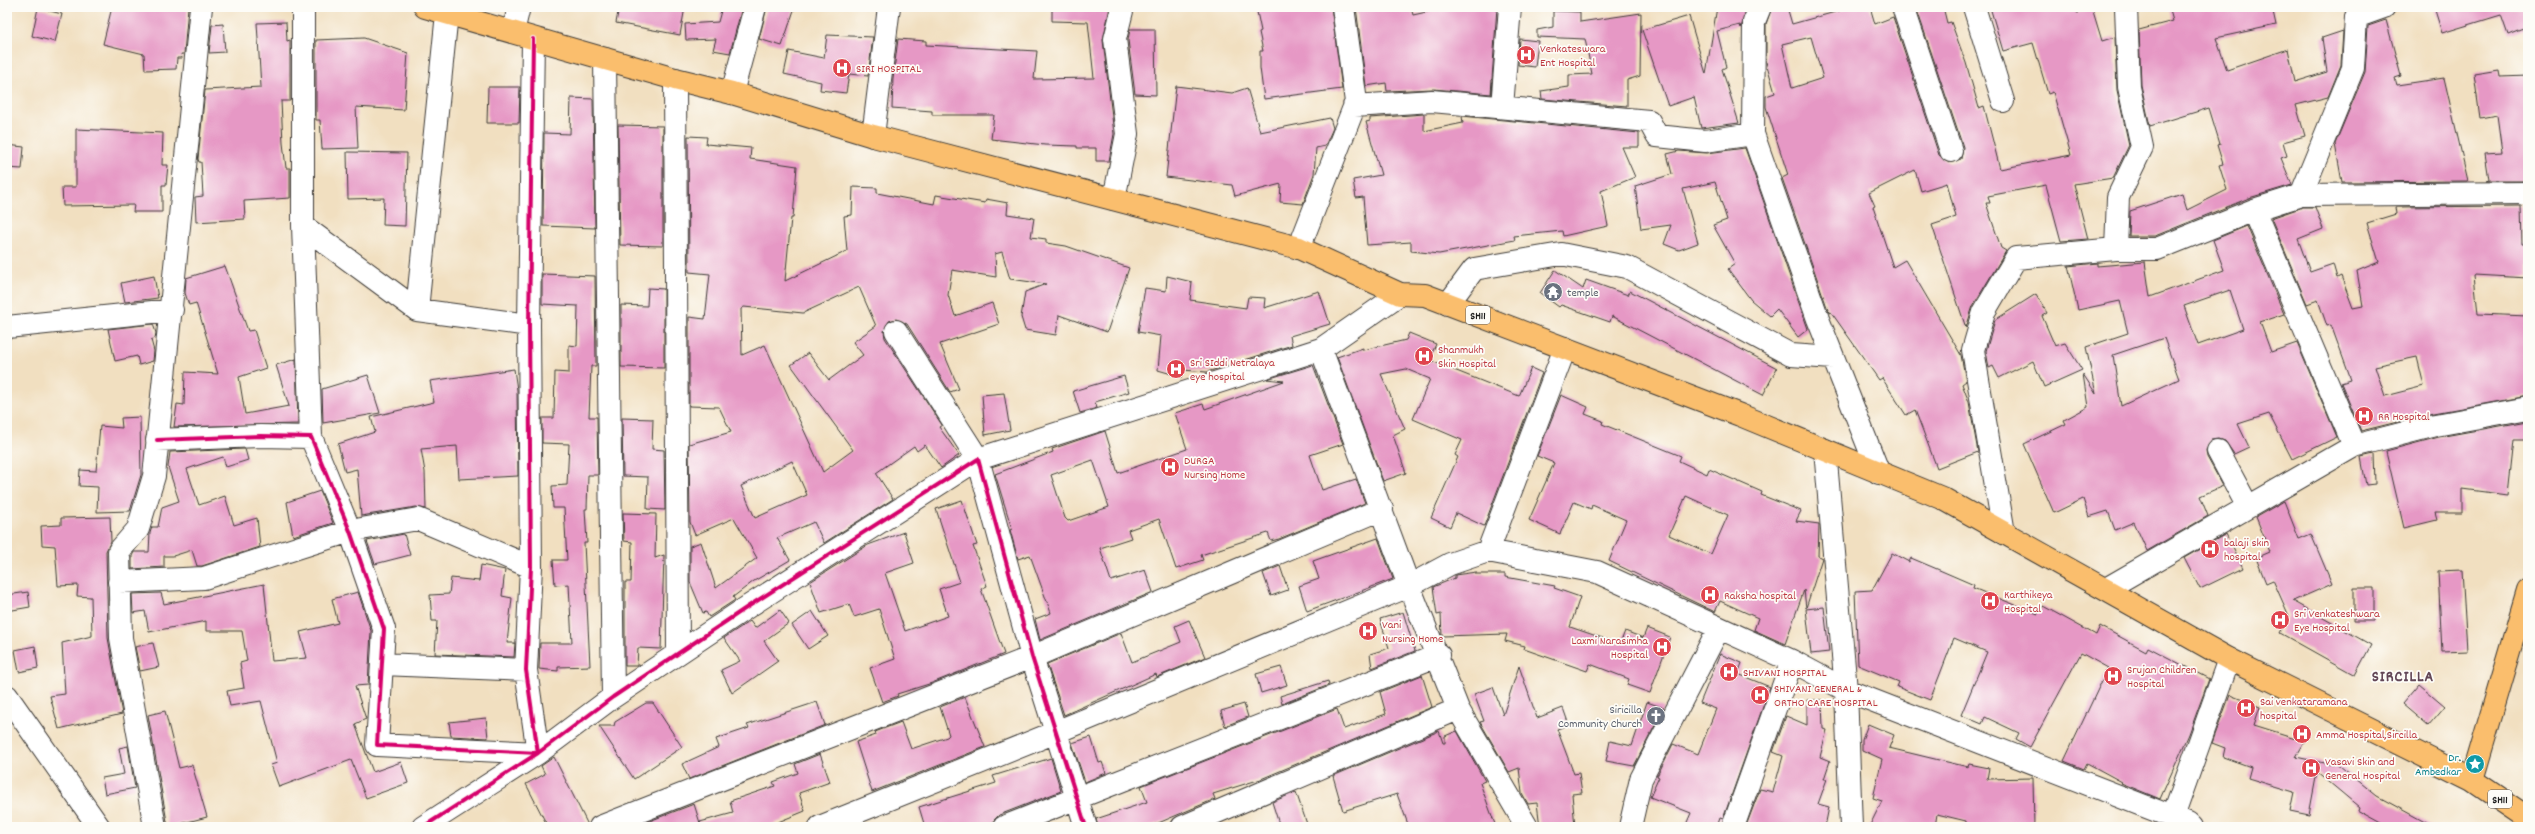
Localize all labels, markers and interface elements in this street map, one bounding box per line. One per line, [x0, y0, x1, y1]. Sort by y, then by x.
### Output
place label: Venkateswara Ent Hospital [1540, 41, 1606, 72]
hospital icon: Venkateswara Ent Hospital [1515, 44, 1537, 66]
hospital icon: SIRI HOSPITAL [831, 57, 853, 79]
place label: SIRI HOSPITAL [856, 61, 921, 78]
temple icon: temple [1542, 281, 1564, 303]
place label: temple [1567, 285, 1599, 302]
road number: SH11 [1466, 306, 1490, 324]
place label: Shanmukh Skin Hospital [1438, 342, 1496, 373]
hospital icon: Shanmukh Skin Hospital [1413, 345, 1435, 367]
place label: Sri SIddi Netralaya eye hospital [1190, 355, 1275, 386]
hospital icon: Sri SIddi Netralaya eye hospital [1165, 358, 1187, 380]
hospital icon: RR Hospital [2353, 405, 2375, 427]
place label: RR Hospital [2378, 409, 2430, 426]
place label: DURGA Nursing Home [1184, 453, 1245, 484]
hospital icon: DURGA Nursing Home [1159, 456, 1181, 478]
place label: balaji skin hospital [2224, 535, 2270, 566]
hospital icon: balaji skin hospital [2199, 538, 2221, 560]
hospital icon: Raksha hospital [1699, 584, 1721, 606]
place label: Karthikeya Hospital [2004, 587, 2053, 618]
place label: Raksha hospital [1724, 588, 1796, 605]
hospital icon: Karthikeya Hospital [1979, 590, 2001, 612]
place label: Sri Venkateshwara Eye Hospital [2294, 606, 2380, 637]
hospital icon: Sri Venkateshwara Eye Hospital [2269, 609, 2291, 631]
place label: Vani Nursing Home [1382, 617, 1443, 648]
hospital icon: Vani Nursing Home [1357, 620, 1379, 642]
place label: Laxmi Narasimha Hospital [1572, 633, 1648, 664]
hospital icon: Laxmi Narasimha Hospital [1651, 636, 1673, 658]
hospital icon: SHIVANI HOSPITAL [1718, 661, 1740, 683]
place label: Srujan Children Hospital [2127, 662, 2197, 693]
place label: SHIVANI HOSPITAL [1743, 665, 1827, 682]
hospital icon: Srujan Children Hospital [2102, 665, 2124, 687]
district label: SIRCILLA [2372, 666, 2434, 689]
place label: SHIVANI GENERAL & ORTHO CARE HOSPITAL [1774, 681, 1878, 712]
hospital icon: SHIVANI GENERAL & ORTHO CARE HOSPITAL [1749, 684, 1771, 706]
place label: Sai venkataramana hospital [2260, 694, 2348, 725]
hospital icon: Sai venkataramana hospital [2235, 697, 2257, 719]
place label: Siricilla Community Church [1558, 702, 1642, 733]
church icon: Siricilla Community Church [1645, 705, 1667, 727]
hospital icon: Amma Hospital,Sircilla [2291, 723, 2313, 745]
place label: Amma Hospital,Sircilla [2316, 727, 2418, 744]
place label: Dr. Ambedkar [2415, 750, 2462, 781]
place icon: Dr. Ambedkar [2464, 753, 2486, 775]
place label: Vasavi Skin and General Hospital [2325, 754, 2400, 785]
hospital icon: Vasavi Skin and General Hospital [2300, 757, 2322, 779]
road number: SH11 [2488, 790, 2512, 808]

